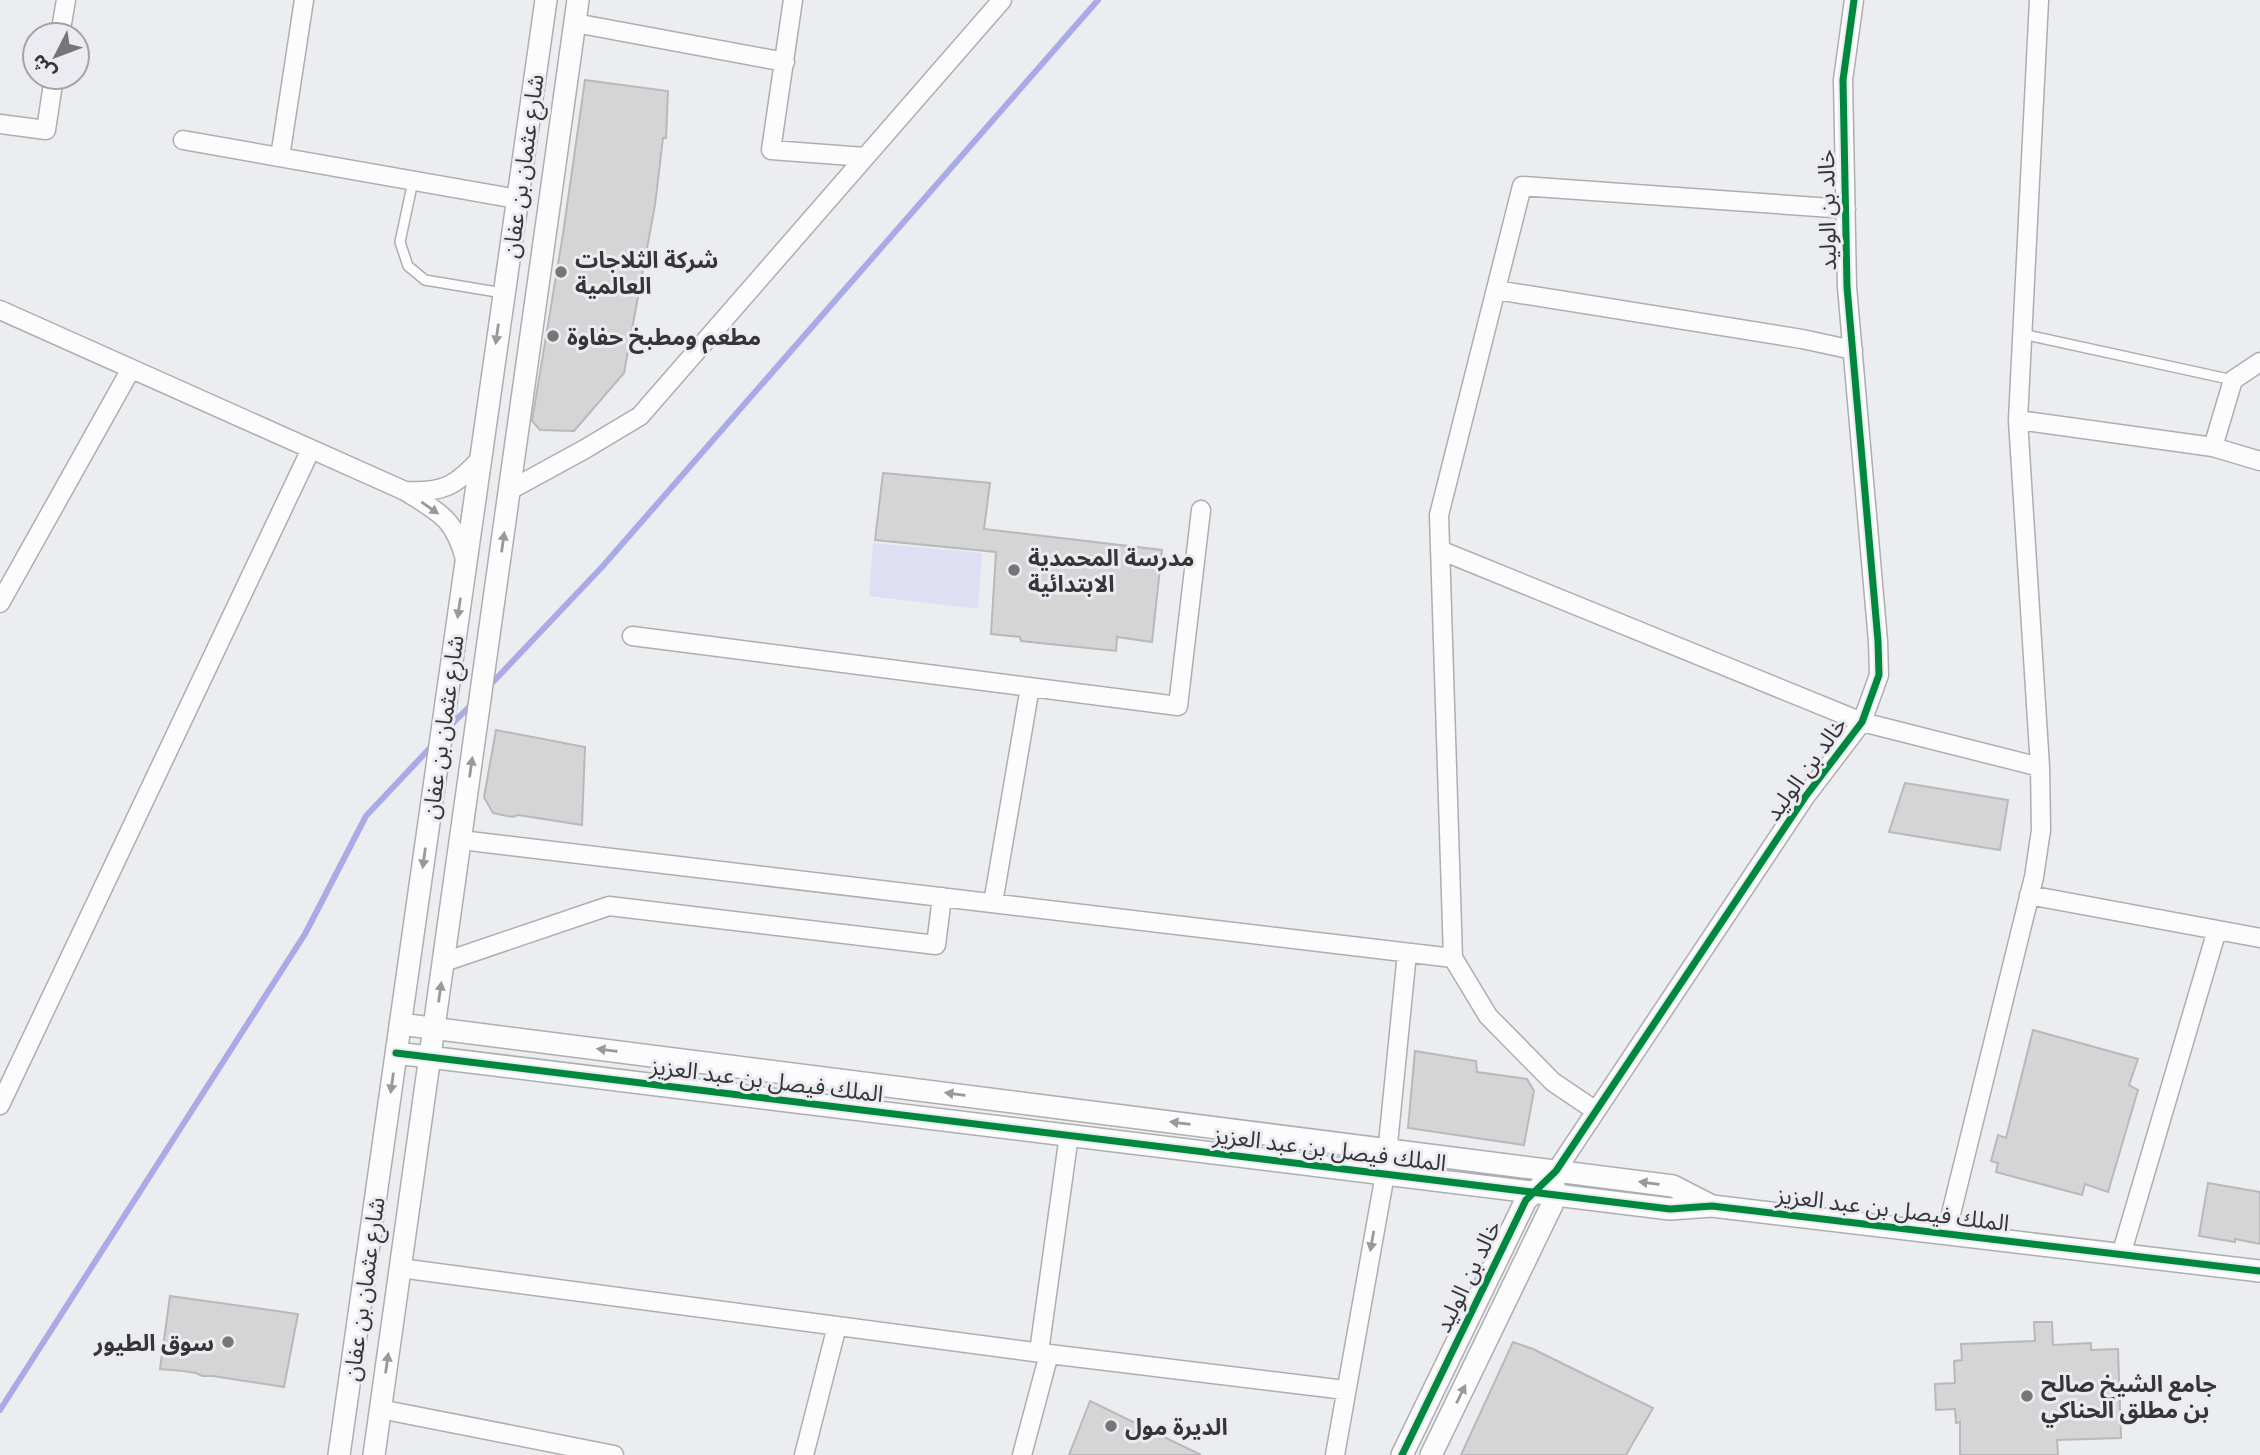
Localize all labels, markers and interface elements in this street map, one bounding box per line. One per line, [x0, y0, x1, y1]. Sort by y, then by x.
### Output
north arrow [21, 21, 91, 91]
text: ش [26, 50, 61, 85]
street label: شارع عثمان بن عفان [494, 72, 553, 260]
street label: خالد بن الوليد [1810, 149, 1842, 271]
place label: شركة الثلاجات العالمية [575, 244, 718, 300]
marker: شركة الثلاجات العالمية [553, 264, 569, 280]
place label: مطعم ومطبخ حفاوة [567, 321, 761, 354]
one-way arrow [492, 323, 503, 345]
marker: مطعم ومطبخ حفاوة [545, 328, 561, 344]
one-way arrow [421, 501, 439, 515]
one-way arrow [498, 531, 509, 553]
place label: مدرسة المحمدية الابتدائية [1028, 542, 1194, 598]
marker: مدرسة المحمدية الابتدائية [1006, 562, 1022, 578]
one-way arrow [454, 597, 465, 619]
street label: شارع عثمان بن عفان [414, 633, 473, 821]
street label: خالد بن الوليد [1757, 710, 1853, 826]
one-way arrow [466, 756, 477, 778]
one-way arrow [418, 847, 429, 869]
one-way arrow [435, 981, 446, 1003]
one-way arrow [596, 1045, 618, 1056]
street label: الملك فيصل بن عبد العزيز [648, 1050, 885, 1108]
one-way arrow [386, 1072, 397, 1094]
one-way arrow [944, 1089, 966, 1100]
one-way arrow [1169, 1118, 1191, 1129]
street label: الملك فيصل بن عبد العزيز [1211, 1119, 1448, 1177]
one-way arrow [1638, 1177, 1660, 1188]
street label: الملك فيصل بن عبد العزيز [1774, 1179, 2011, 1237]
street label: شارع عثمان بن عفان [335, 1195, 394, 1383]
street label: خالد بن الوليد [1427, 1215, 1507, 1337]
one-way arrow [1367, 1231, 1378, 1253]
place label: سوق الطيور [93, 1327, 214, 1357]
marker: سوق الطيور [220, 1334, 236, 1350]
one-way arrow [382, 1352, 393, 1374]
place label: جامع الشيخ صالح بن مطلق الحناكي [2041, 1368, 2217, 1428]
one-way arrow [1455, 1384, 1466, 1404]
marker: جامع الشيخ صالح بن مطلق الحناكي [2019, 1388, 2035, 1404]
place label: الديرة مول [1125, 1411, 1228, 1441]
marker: الديرة مول [1103, 1418, 1119, 1434]

